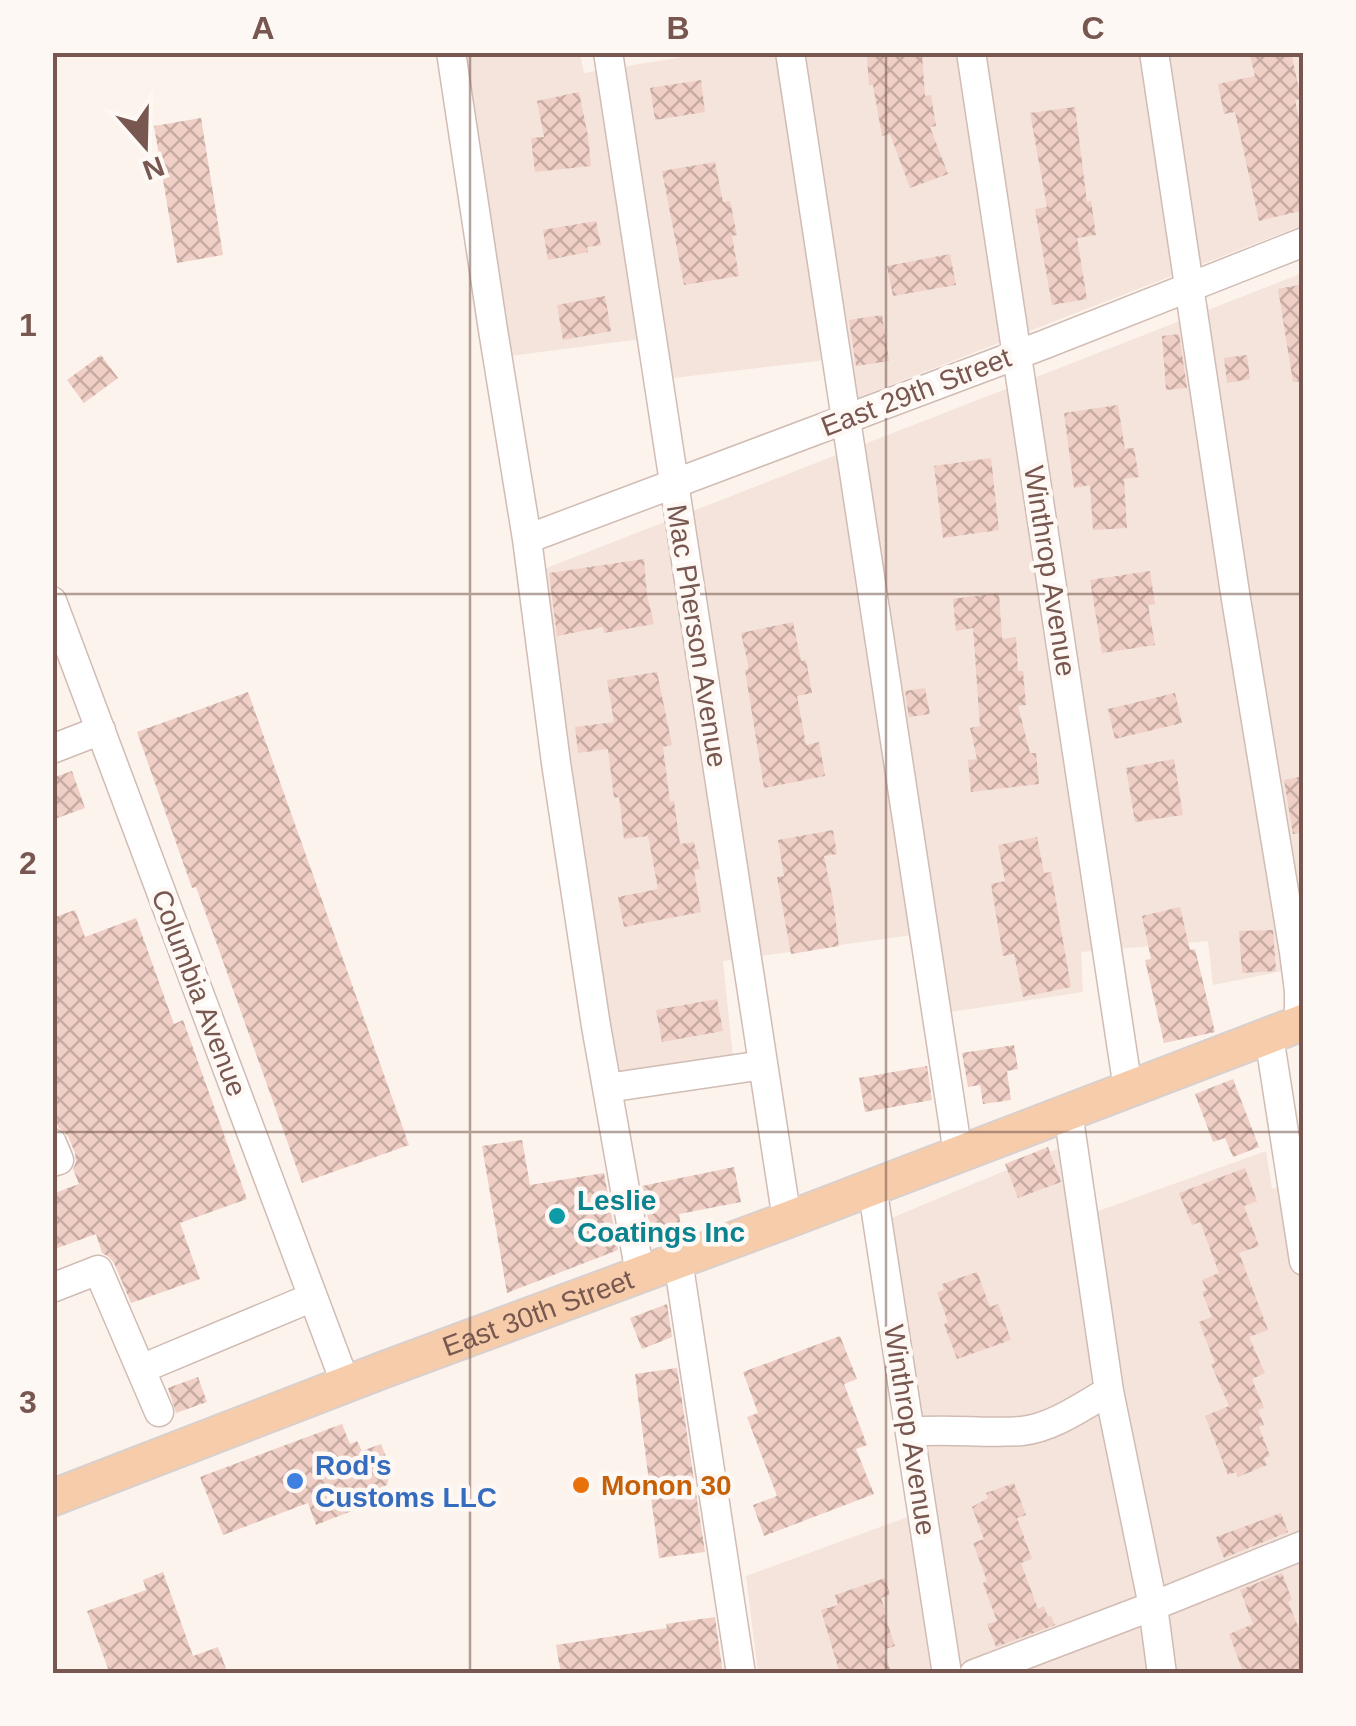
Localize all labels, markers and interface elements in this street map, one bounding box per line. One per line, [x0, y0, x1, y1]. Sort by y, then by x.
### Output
text: A [251, 10, 275, 46]
text: B [666, 10, 690, 46]
text: C [1081, 10, 1105, 46]
north arrow [95, 95, 195, 195]
text: N [139, 150, 168, 186]
text: 1 [19, 307, 37, 343]
street label: East 29th Street [817, 341, 1015, 442]
street label: Winthrop Avenue [1018, 464, 1082, 678]
street label: Mac Pherson Avenue [661, 502, 733, 770]
text: 2 [19, 845, 37, 881]
street label: Columbia Avenue [145, 885, 253, 1101]
place label: Leslie Coatings Inc [577, 1185, 745, 1248]
marker: Leslie Coatings Inc [546, 1205, 568, 1227]
street label: East 30th Street [438, 1263, 638, 1362]
street label: Winthrop Avenue [878, 1323, 942, 1537]
text: 3 [19, 1384, 37, 1420]
place label: Rod's Customs LLC [315, 1450, 497, 1513]
marker: Rod's Customs LLC [284, 1470, 306, 1492]
place label: Monon 30 [601, 1470, 732, 1501]
marker: Monon 30 [570, 1474, 592, 1496]

